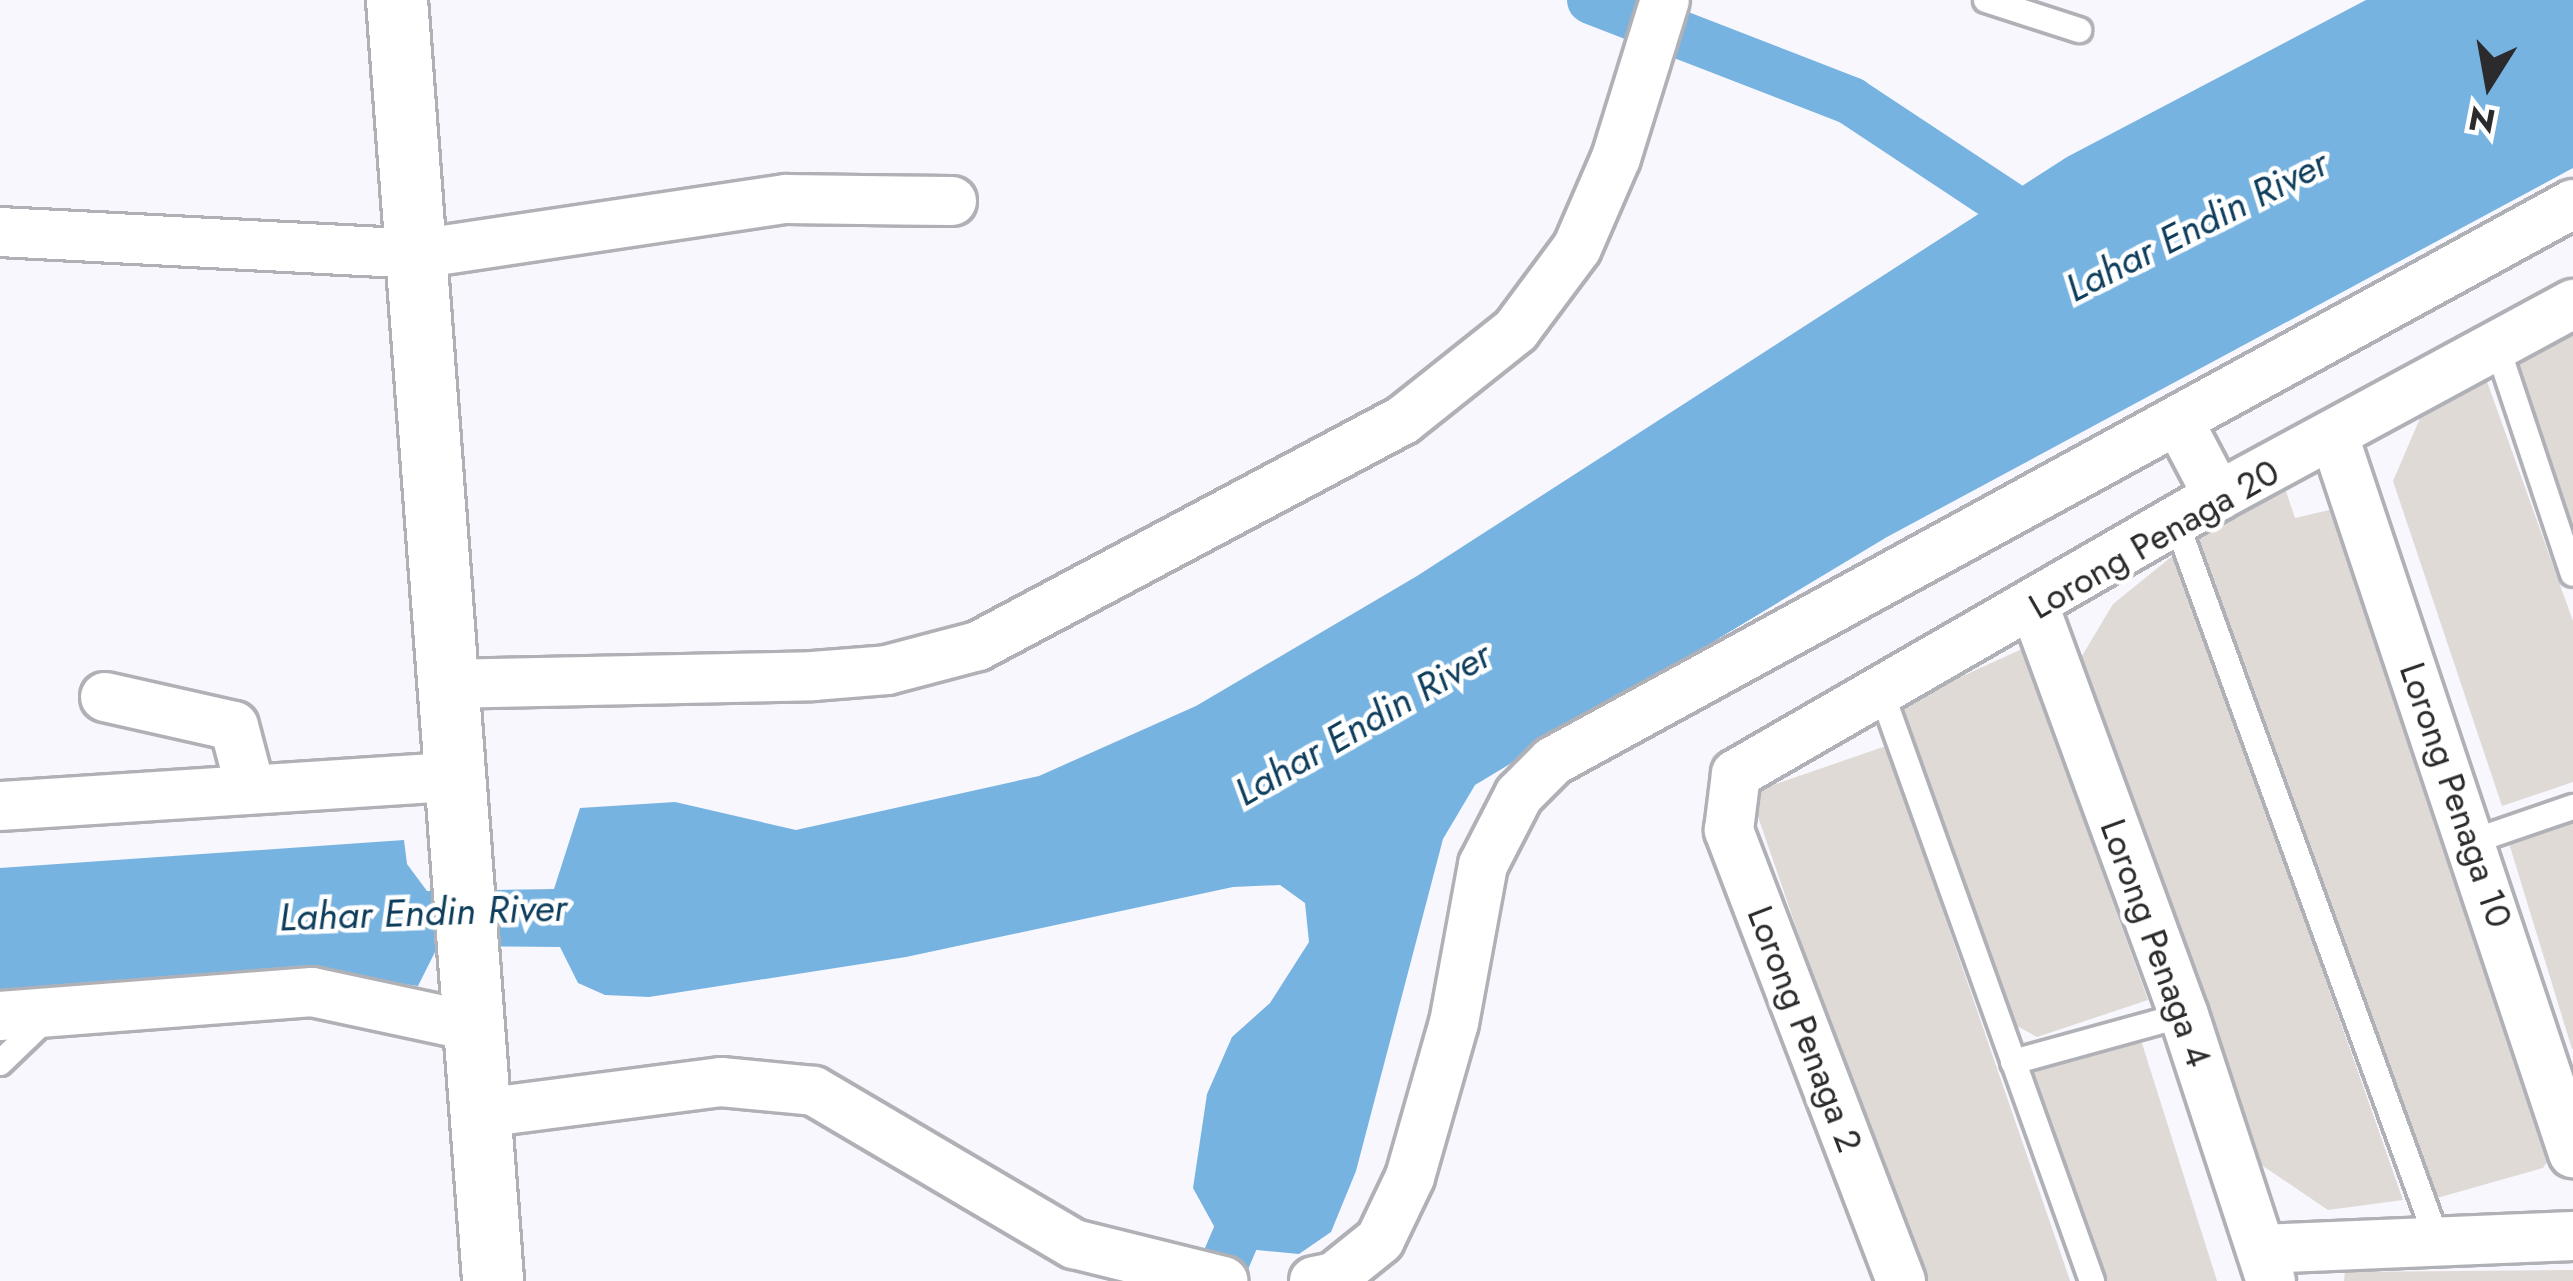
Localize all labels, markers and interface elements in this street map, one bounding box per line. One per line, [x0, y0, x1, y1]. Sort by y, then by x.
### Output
north arrow [2429, 24, 2549, 144]
text: N [2465, 94, 2499, 145]
water label: Lahar Endin River [2058, 140, 2336, 312]
street label: Lorong Penaga 20 [2021, 450, 2287, 628]
water label: Lahar Endin River [1227, 632, 1499, 816]
street label: Lorong Penaga 10 [2390, 657, 2522, 933]
street label: Lorong Penaga 4 [2091, 813, 2221, 1073]
water label: Lahar Endin River [278, 885, 568, 941]
street label: Lorong Penaga 2 [1738, 900, 1872, 1158]

